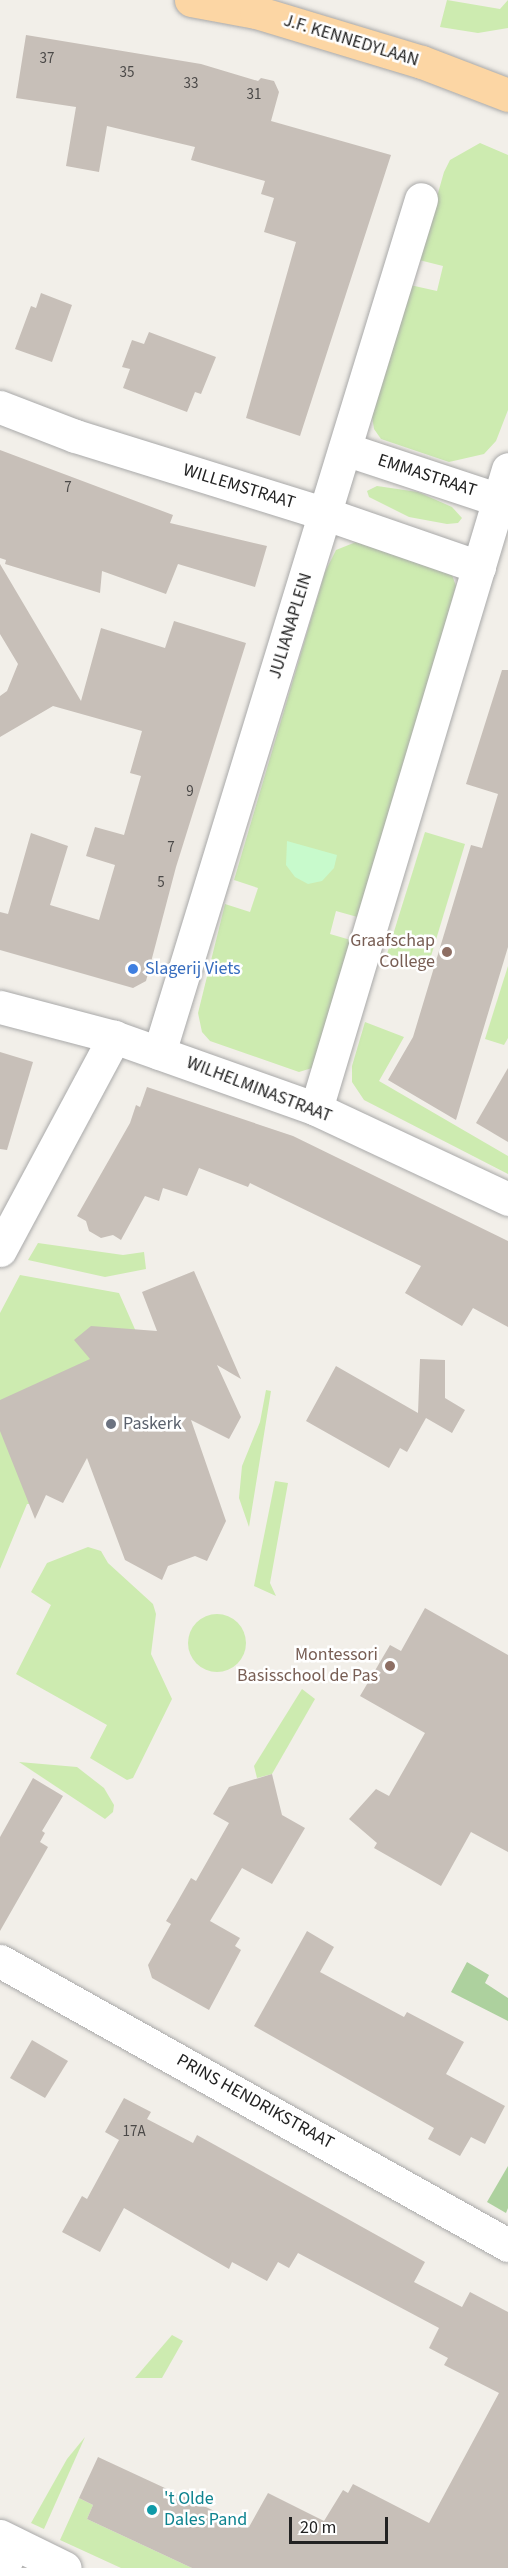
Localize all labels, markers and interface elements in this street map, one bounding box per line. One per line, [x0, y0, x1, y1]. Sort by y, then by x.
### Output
street label: J.F. KENNEDYLAAN [281, 10, 421, 72]
house number: 37 [40, 50, 54, 68]
house number: 35 [120, 64, 134, 82]
house number: 33 [184, 75, 198, 93]
house number: 31 [247, 86, 261, 104]
street label: EMMASTRAAT [375, 450, 479, 502]
street label: WILLEMSTRAAT [180, 460, 298, 514]
house number: 7 [64, 479, 72, 497]
street label: JULIANAPLEIN [265, 570, 317, 682]
house number: 9 [186, 783, 194, 801]
house number: 7 [167, 839, 175, 857]
house number: 5 [157, 874, 165, 892]
place label: Graafschap College [350, 931, 435, 974]
marker: Graafschap College [440, 945, 454, 959]
place label: Slagerij Viets [145, 958, 241, 980]
marker: Slagerij Viets [126, 962, 140, 976]
street label: WILHELMINASTRAAT [183, 1052, 335, 1128]
place label: Paskerk [123, 1413, 182, 1435]
marker: Paskerk [104, 1417, 118, 1431]
place label: Montessori Basisschool de Pas [237, 1645, 378, 1688]
marker: Montessori Basisschool de Pas [383, 1659, 397, 1673]
street label: PRINS HENDRIKSTRAAT [173, 2050, 337, 2154]
house number: 17A [122, 2123, 146, 2141]
place label: 't Olde Dales Pand [164, 2489, 247, 2532]
marker: 't Olde Dales Pand [145, 2503, 159, 2517]
scale bar [292, 2505, 391, 2543]
text: 20 m [300, 2515, 336, 2540]

